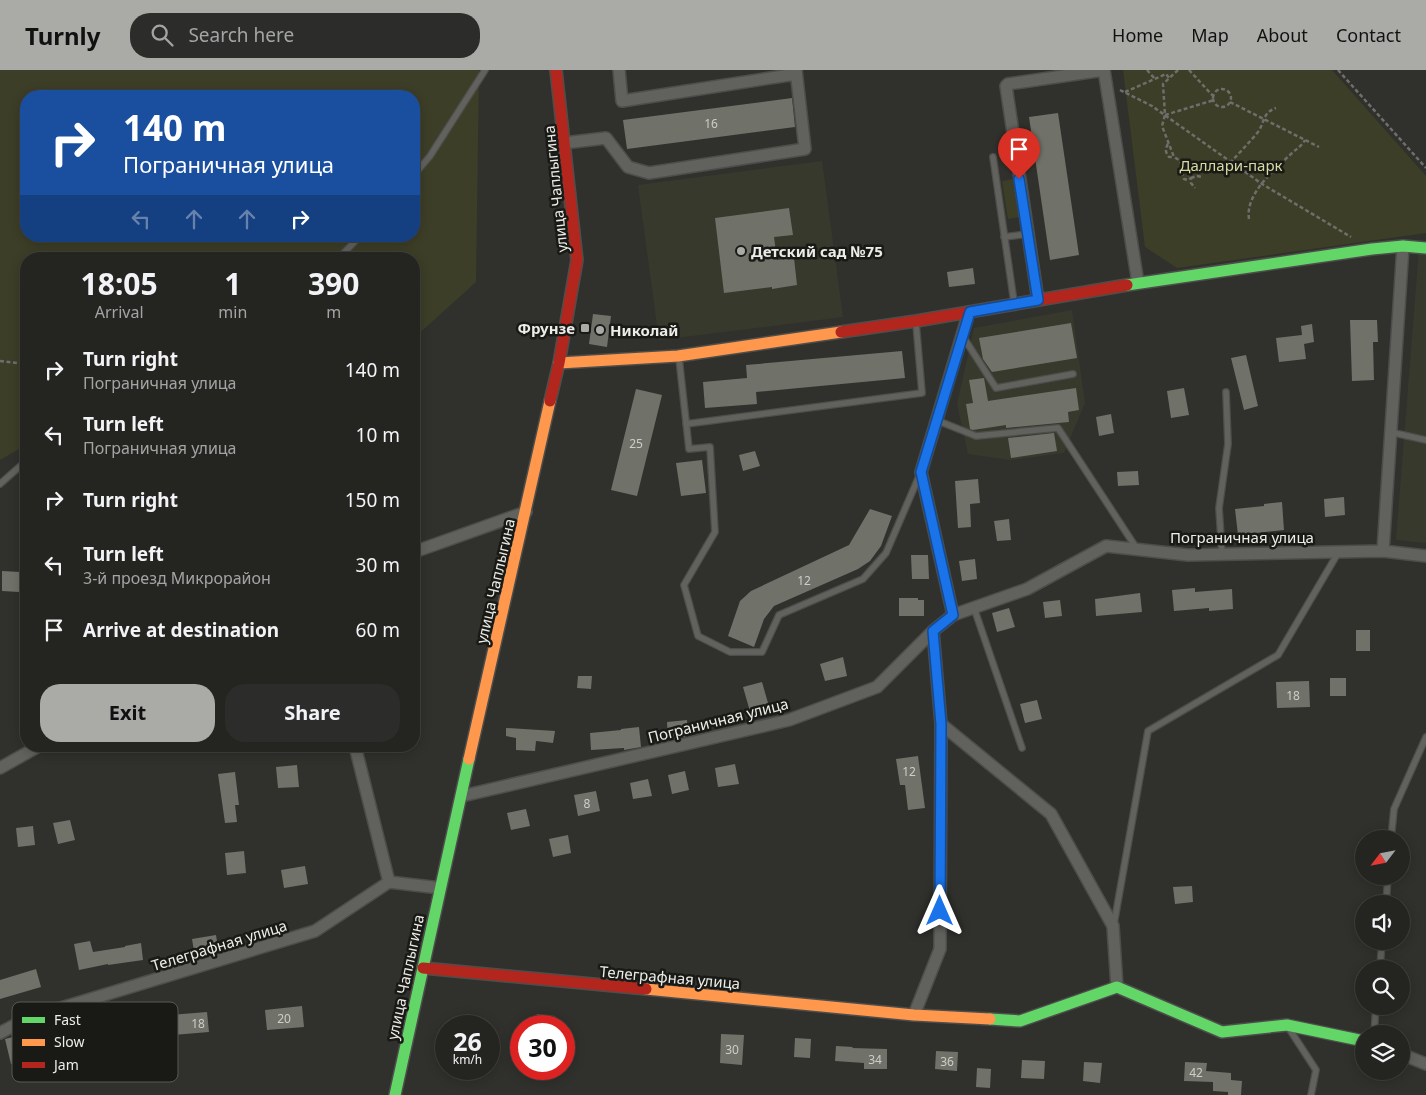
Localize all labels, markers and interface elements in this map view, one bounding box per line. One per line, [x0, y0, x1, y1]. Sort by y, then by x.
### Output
search box [130, 13, 480, 58]
text: Turnly [25, 19, 100, 52]
icon: search [148, 21, 176, 49]
text: Search here [188, 22, 294, 48]
text: Home [1112, 23, 1163, 47]
text: Map [1191, 23, 1229, 47]
text: About [1257, 23, 1308, 47]
text: Contact [1336, 23, 1401, 47]
text: 140 m [123, 104, 226, 151]
icon: right [40, 110, 105, 175]
house number: 16 [704, 115, 718, 132]
street label: улица Чаплыгина [538, 125, 572, 253]
pin [998, 128, 1040, 179]
icon: arrive [1005, 135, 1033, 163]
text: Пограничная улица [123, 149, 334, 179]
park label: Даллари-парк [1179, 155, 1283, 175]
icon: left [127, 205, 155, 233]
icon: ahead [180, 205, 208, 233]
icon: ahead [233, 205, 261, 233]
icon: right [286, 205, 314, 233]
place label: Детский сад №75 [751, 241, 883, 261]
marker: Детский сад №75 [735, 245, 747, 257]
text: 18:05 [81, 263, 158, 304]
text: 1 [224, 263, 241, 304]
text: 390 [308, 263, 359, 304]
text: Arrival [95, 301, 144, 323]
text: min [218, 301, 247, 323]
text: m [326, 301, 341, 323]
place label: Фрунзе [518, 318, 575, 338]
place label: Николай [610, 320, 678, 340]
marker: Фрунзе [579, 322, 591, 334]
marker: Николай [594, 324, 606, 336]
text: Turn right [83, 346, 178, 372]
icon: right [40, 356, 68, 384]
text: 140 m [345, 357, 400, 383]
text: Пограничная улица [83, 372, 237, 394]
text: Turn left [83, 411, 164, 437]
icon: left [40, 421, 68, 449]
text: 10 m [356, 422, 400, 448]
house number: 25 [629, 435, 643, 452]
text: Пограничная улица [83, 437, 237, 459]
icon: right [40, 486, 68, 514]
text: Turn right [83, 487, 178, 513]
text: 150 m [345, 487, 400, 513]
street label: улица Чаплыгина [471, 517, 519, 645]
street label: Пограничная улица [1170, 527, 1314, 547]
text: Turn left [83, 541, 164, 567]
icon: left [40, 551, 68, 579]
text: 30 m [356, 552, 400, 578]
text: 3-й проезд Микрорайон [83, 567, 271, 589]
house number: 12 [797, 572, 811, 589]
icon: arrive [40, 616, 68, 644]
text: Arrive at destination [83, 617, 279, 643]
text: 60 m [356, 617, 400, 643]
button: Exit [40, 684, 215, 742]
button: Share [225, 684, 400, 742]
house number: 18 [1286, 687, 1300, 704]
street label: Пограничная улица [646, 693, 790, 747]
house number: 12 [902, 763, 916, 780]
house number: 8 [584, 795, 591, 812]
north arrow [1355, 830, 1410, 885]
map controls [1355, 830, 1410, 1080]
position arrow [913, 884, 965, 936]
button: sound [1355, 895, 1410, 950]
street label: улица Чаплыгина [382, 913, 428, 1041]
street label: Телеграфная улица [149, 915, 289, 975]
button: search [1355, 960, 1410, 1015]
street label: Телеграфная улица [599, 961, 741, 993]
legend [12, 1002, 178, 1082]
text: Fast [54, 1010, 81, 1029]
house number: 20 [277, 1010, 291, 1027]
house number: 18 [191, 1015, 205, 1032]
speed limit sign: 30 [510, 1015, 575, 1080]
text: 26 [453, 1024, 482, 1058]
button: layers [1355, 1025, 1410, 1080]
text: Slow [54, 1032, 85, 1051]
house number: 30 [725, 1041, 739, 1058]
text: km/h [453, 1051, 482, 1068]
house number: 34 [868, 1051, 882, 1068]
house number: 36 [940, 1053, 954, 1070]
text: Jam [52, 1055, 79, 1074]
house number: 42 [1189, 1064, 1203, 1081]

